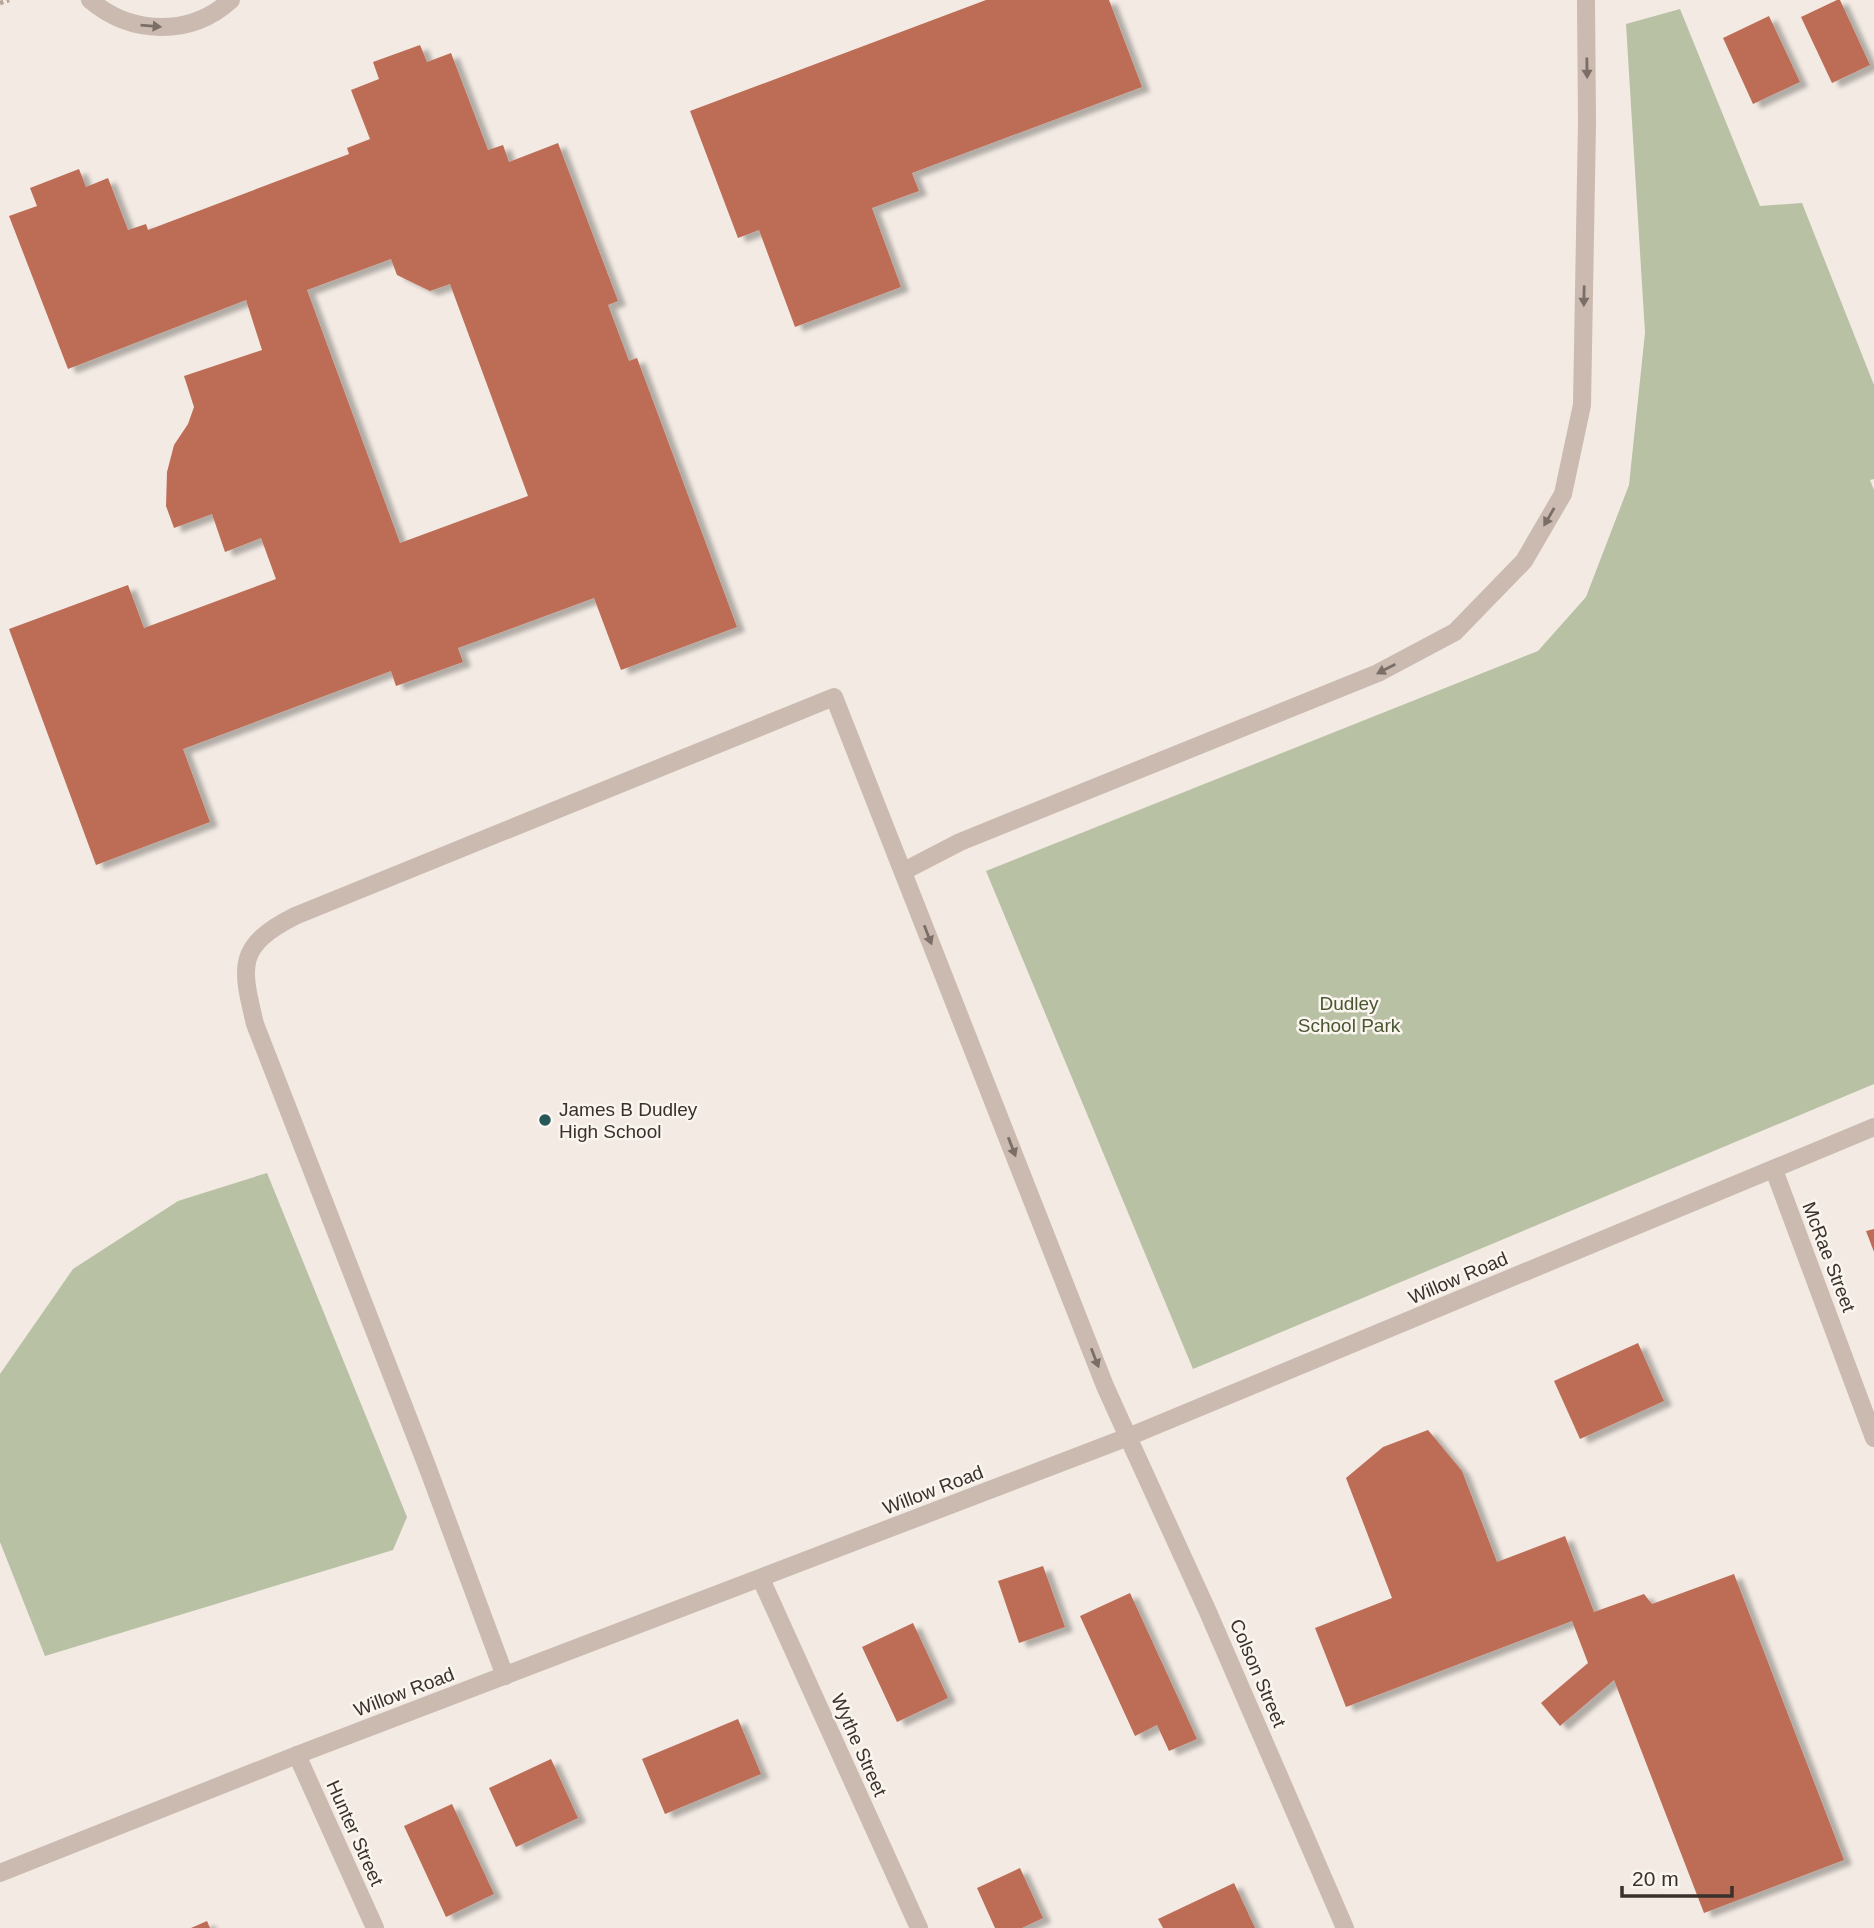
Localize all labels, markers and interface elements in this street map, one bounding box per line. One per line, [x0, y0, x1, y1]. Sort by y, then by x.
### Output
one-way arrow [140, 21, 162, 32]
one-way arrow [1581, 57, 1593, 79]
one-way arrow [1579, 285, 1590, 307]
one-way arrow [1543, 508, 1555, 527]
one-way arrow [1376, 663, 1396, 674]
one-way arrow [923, 924, 934, 945]
park label: Dudley School Park [1298, 993, 1401, 1036]
place label: James B Dudley High School [559, 1099, 698, 1142]
marker: James B Dudley High School [537, 1112, 553, 1128]
one-way arrow [1006, 1136, 1017, 1157]
street label: McRae Street [1798, 1199, 1860, 1316]
street label: Willow Road [1405, 1248, 1511, 1308]
one-way arrow [1089, 1348, 1100, 1369]
street label: Willow Road [880, 1461, 986, 1519]
street label: Colson Street [1226, 1616, 1290, 1731]
street label: Willow Road [351, 1663, 457, 1721]
street label: Wythe Street [827, 1691, 891, 1800]
street label: Hunter Street [322, 1777, 388, 1890]
scale bar [1622, 1854, 1732, 1898]
text: 20 m [1632, 1867, 1679, 1890]

